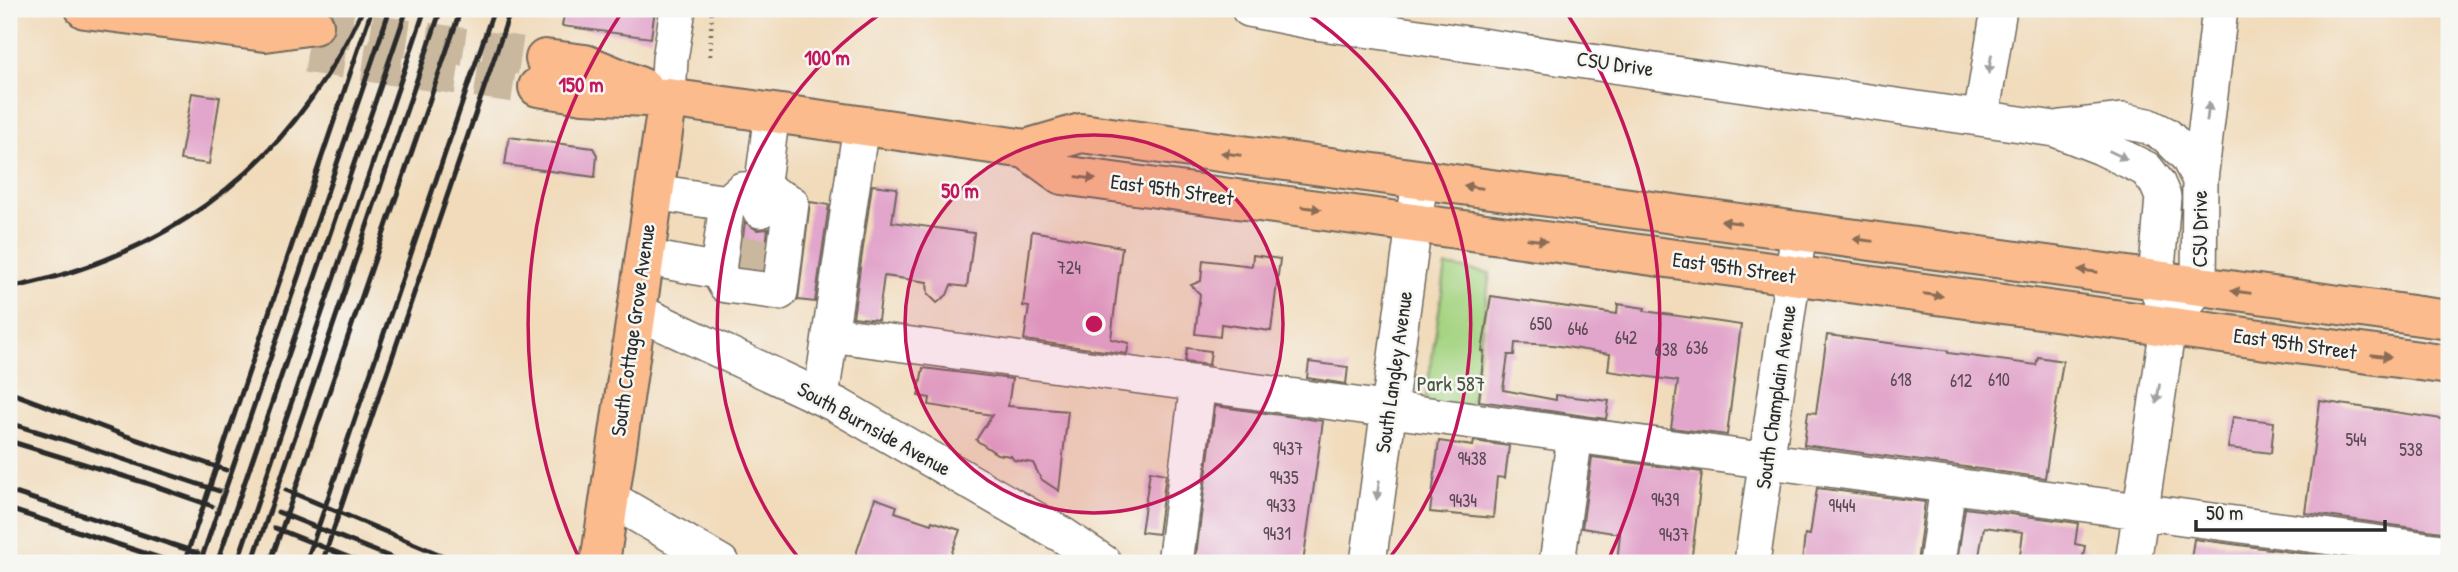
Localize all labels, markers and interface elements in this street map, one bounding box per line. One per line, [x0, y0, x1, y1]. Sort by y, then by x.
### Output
text: 100 m [804, 43, 850, 72]
street label: CSU Drive [1575, 44, 1655, 83]
one-way arrow [1984, 53, 1995, 75]
text: 150 m [558, 70, 604, 99]
one-way arrow [2203, 101, 2214, 123]
one-way arrow [1219, 148, 1241, 159]
one-way arrow [2108, 150, 2128, 161]
street label: East 95th Street [1109, 167, 1236, 213]
one-way arrow [1075, 172, 1097, 183]
text: 50 m [941, 176, 979, 205]
one-way arrow [1462, 182, 1484, 193]
street label: CSU Drive [2185, 190, 2214, 268]
one-way arrow [1300, 203, 1322, 214]
one-way arrow [1720, 216, 1742, 227]
street label: South Cottage Grove Avenue [603, 222, 662, 438]
one-way arrow [1526, 234, 1548, 245]
one-way arrow [1851, 234, 1873, 245]
street label: East 95th Street [1671, 245, 1798, 291]
house number: 724 [1057, 255, 1081, 280]
one-way arrow [2077, 265, 2099, 276]
one-way arrow [2230, 287, 2252, 298]
street label: South Langley Avenue [1368, 289, 1419, 455]
one-way arrow [1922, 289, 1944, 300]
street label: South Champlain Avenue [1748, 303, 1803, 491]
house number: 650 [1530, 311, 1552, 336]
centre of rings [1082, 312, 1106, 336]
house number: 646 [1567, 316, 1589, 341]
street label: East 95th Street [2232, 321, 2359, 367]
house number: 642 [1615, 325, 1638, 350]
house number: 636 [1686, 335, 1708, 360]
house number: 638 [1654, 337, 1678, 362]
one-way arrow [2370, 350, 2392, 361]
house number: 618 [1890, 367, 1912, 392]
house number: 610 [1988, 367, 2010, 392]
house number: 612 [1950, 368, 1973, 393]
park label: Park 587 [1417, 369, 1485, 398]
street label: South Burnside Avenue [792, 374, 956, 483]
one-way arrow [2152, 383, 2163, 405]
house number: 544 [2345, 427, 2367, 452]
house number: 9437 [1273, 436, 1303, 461]
house number: 538 [2399, 437, 2423, 462]
house number: 9438 [1457, 446, 1487, 471]
house number: 9435 [1269, 465, 1299, 490]
one-way arrow [1372, 480, 1383, 502]
house number: 9439 [1651, 487, 1679, 512]
house number: 9434 [1449, 488, 1477, 513]
scale bar [2196, 488, 2384, 532]
house number: 9433 [1266, 493, 1296, 518]
house number: 9444 [1829, 493, 1856, 518]
text: 50 m [2206, 498, 2243, 527]
house number: 9431 [1263, 521, 1291, 546]
house number: 9437 [1659, 522, 1689, 547]

